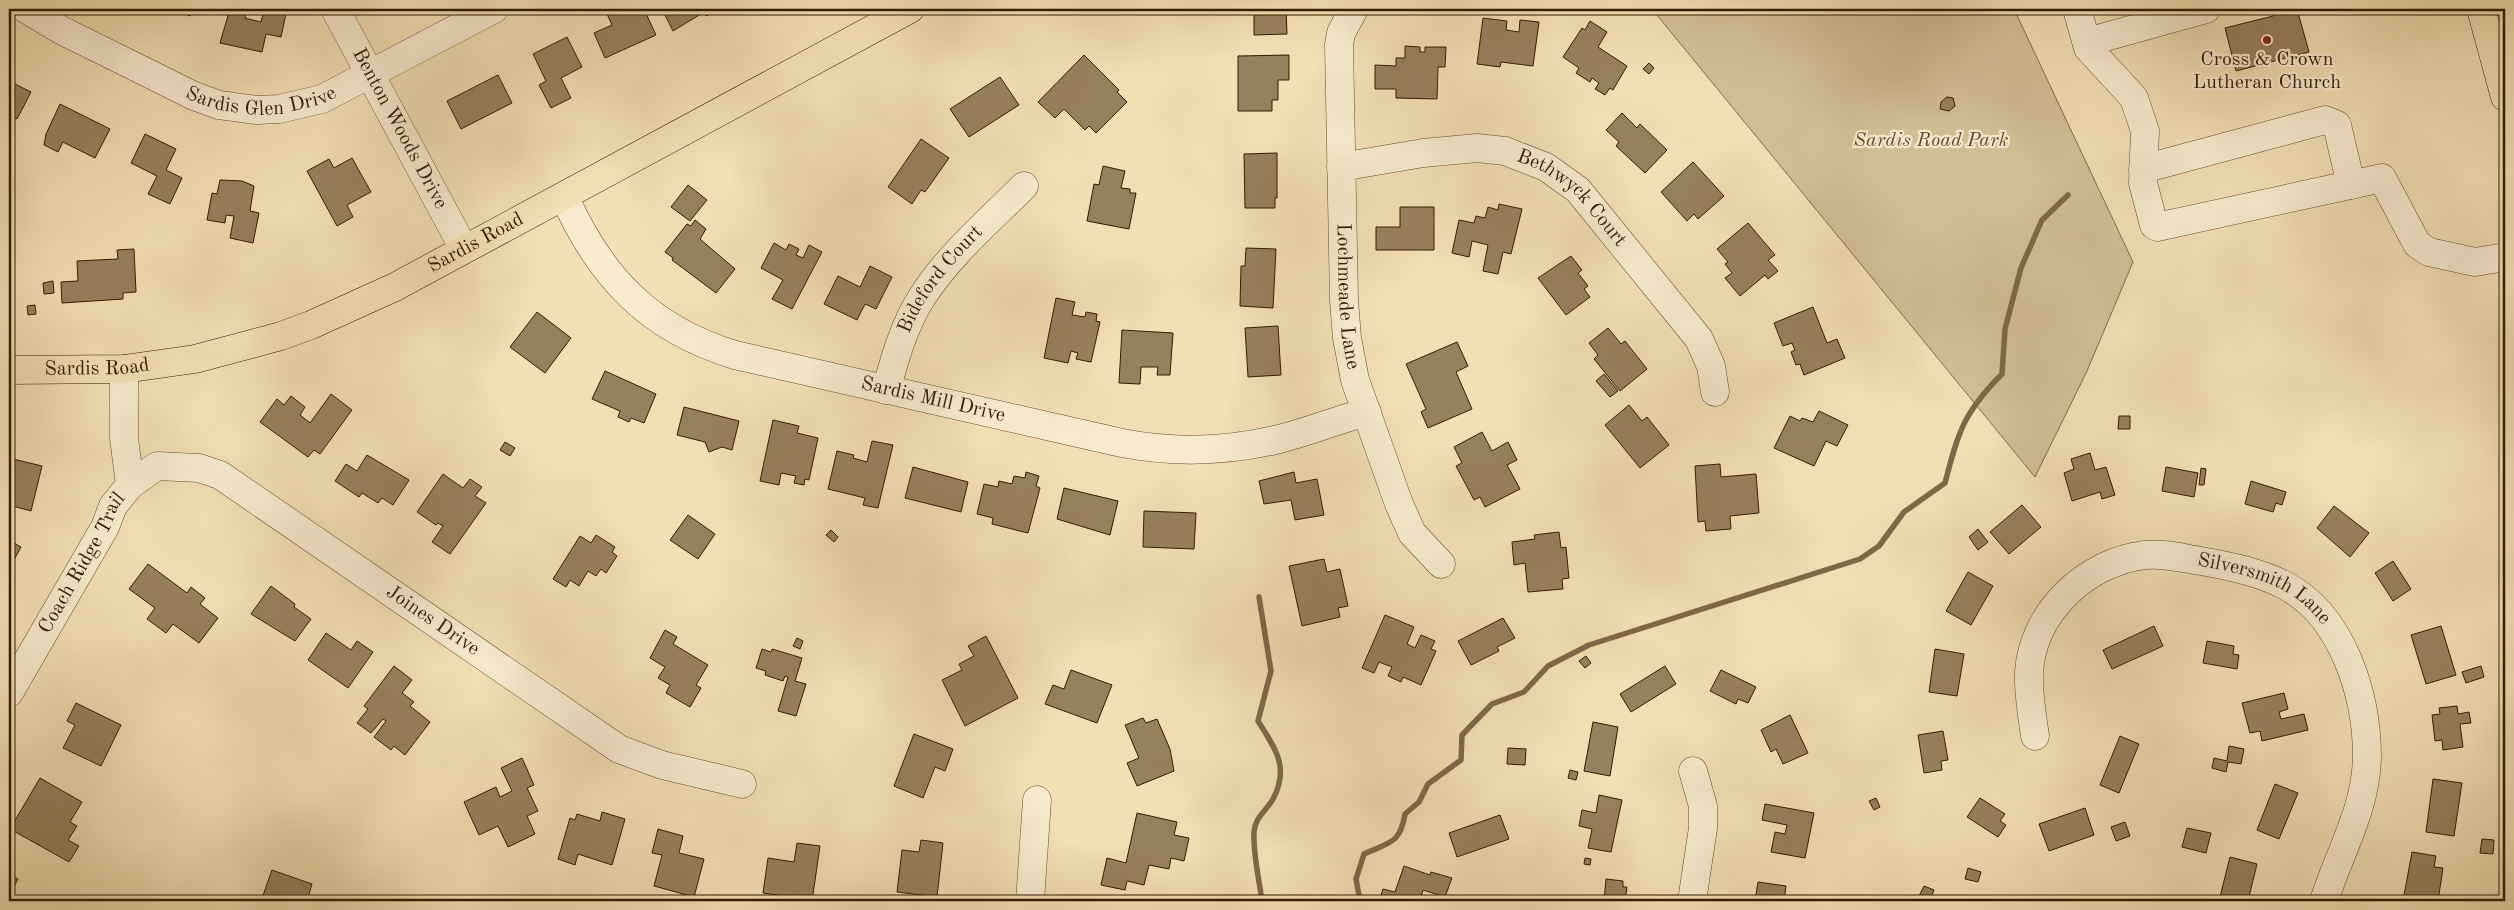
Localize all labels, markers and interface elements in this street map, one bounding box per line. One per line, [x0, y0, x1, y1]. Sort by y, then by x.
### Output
marker: Cross & Crown Lutheran Church [2261, 34, 2273, 46]
street label: Benton Woods Drive [348, 45, 451, 212]
place label: Cross & Crown Lutheran Church [2193, 50, 2341, 93]
street label: Sardis Glen Drive [182, 83, 340, 120]
park label: Sardis Road Park [1854, 131, 2009, 151]
street label: Bethwyck Court [1514, 147, 1630, 251]
street label: Sardis Road [425, 209, 527, 277]
street label: Bideford Court [895, 222, 987, 336]
street label: Lochmeade Lane [1332, 223, 1363, 371]
street label: Sardis Road [44, 356, 151, 380]
street label: Sardis Mill Drive [859, 374, 1007, 426]
street label: Coach Ridge Trail [36, 489, 129, 637]
street label: Silversmith Lane [2196, 551, 2335, 628]
street label: Joines Drive [382, 582, 483, 660]

